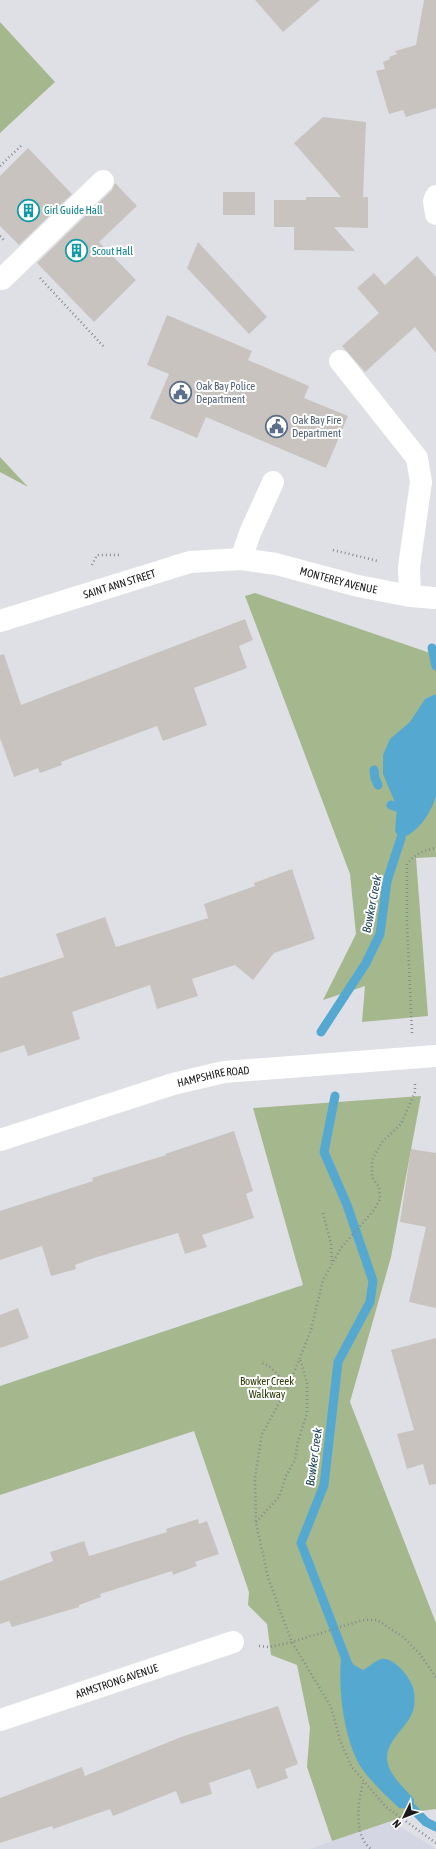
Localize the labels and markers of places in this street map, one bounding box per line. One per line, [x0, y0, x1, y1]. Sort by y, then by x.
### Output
building icon: Girl Guide Hall [15, 197, 41, 223]
place label: Girl Guide Hall [44, 204, 103, 216]
building icon: Scout Hall [63, 238, 89, 264]
place label: Scout Hall [92, 245, 133, 257]
public building icon: Oak Bay Police Department [167, 379, 193, 405]
place label: Oak Bay Police Department [196, 380, 255, 405]
public building icon: Oak Bay Fire Department [264, 413, 290, 439]
place label: Oak Bay Fire Department [292, 414, 341, 439]

